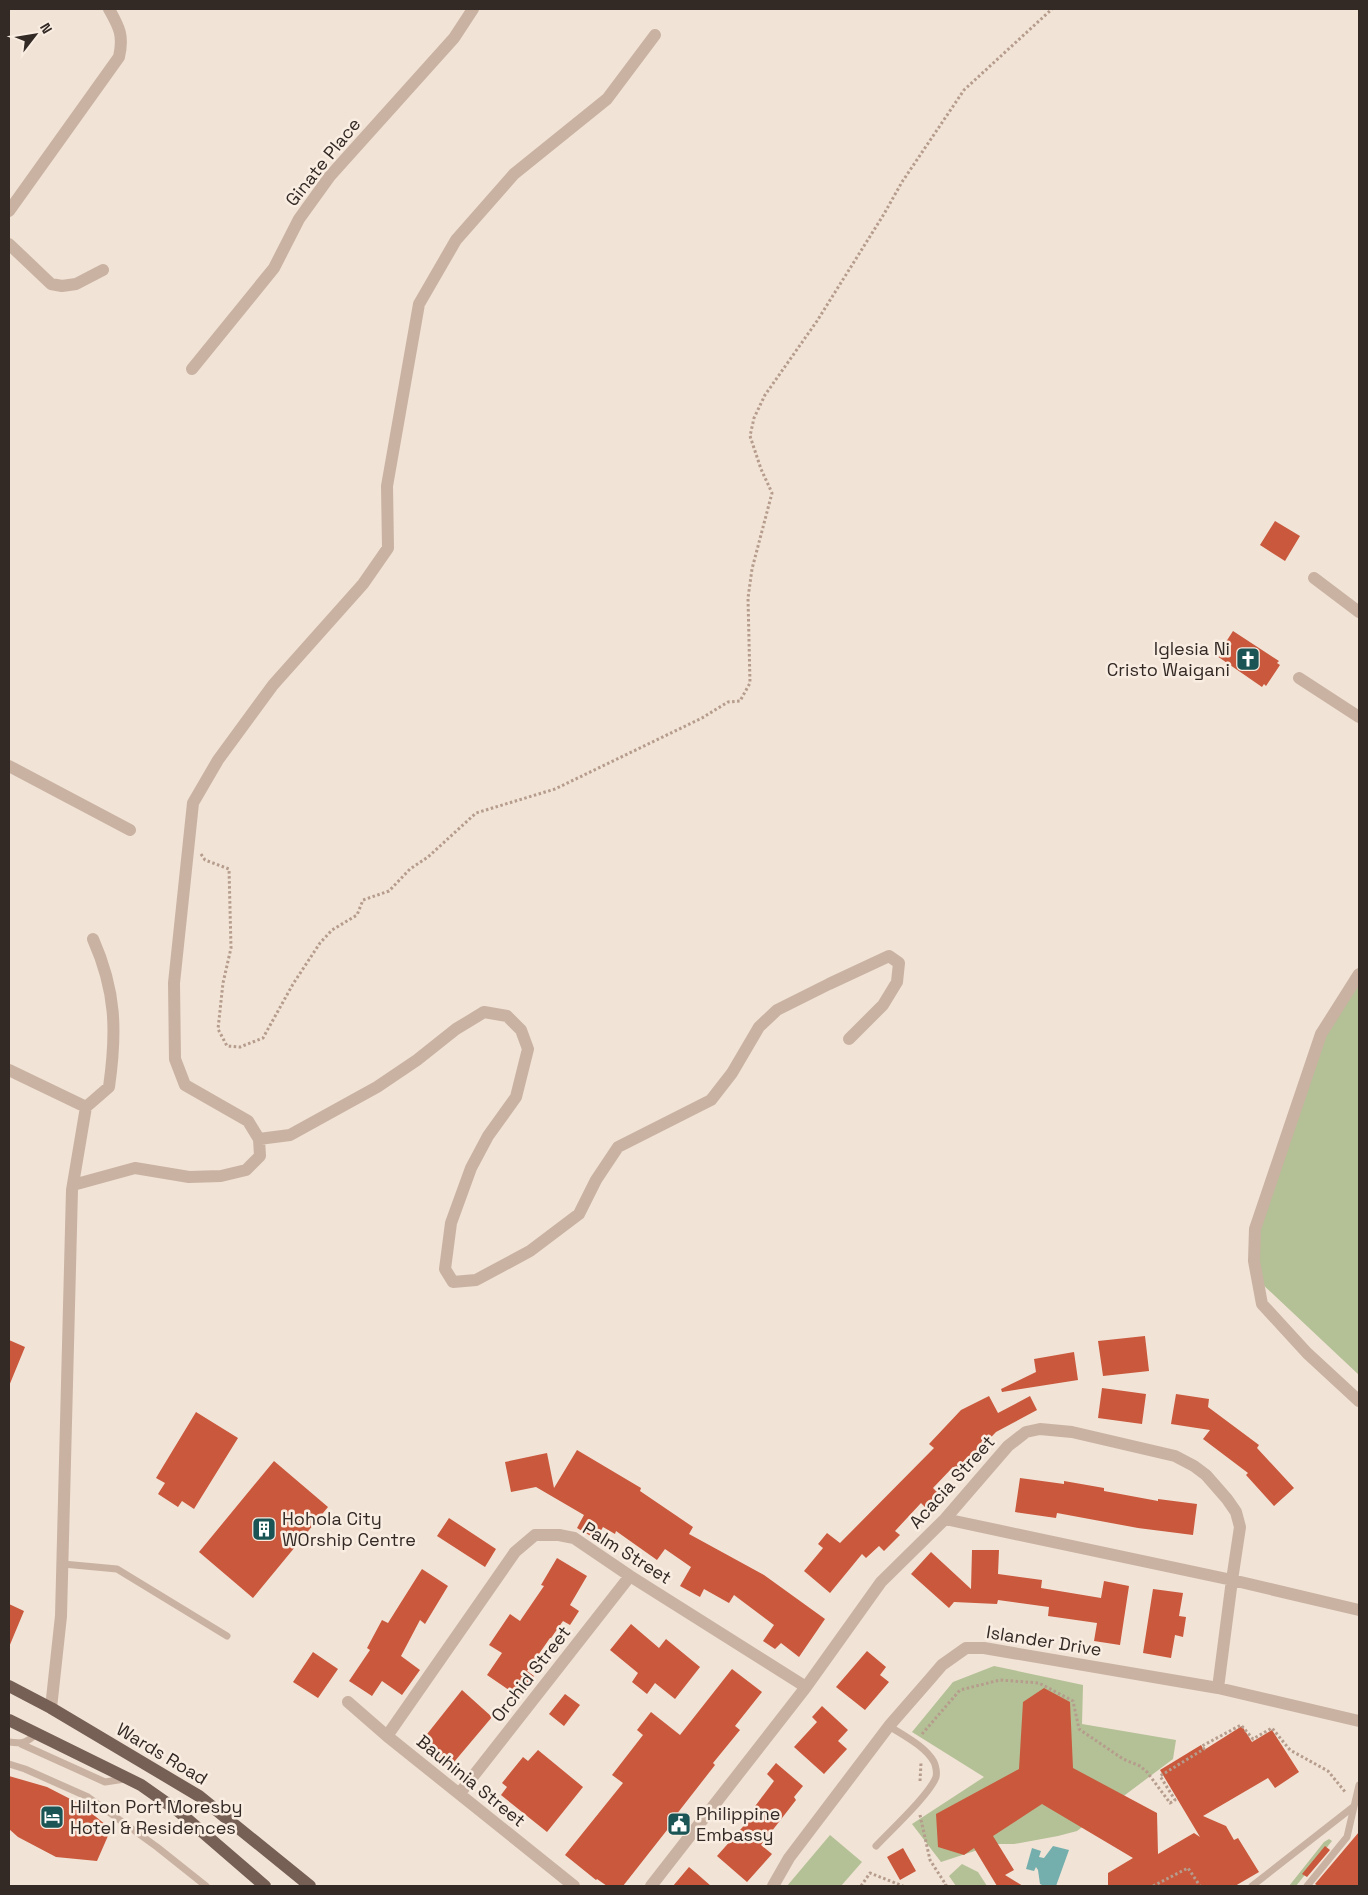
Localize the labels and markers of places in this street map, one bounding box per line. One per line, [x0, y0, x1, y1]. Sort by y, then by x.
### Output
place label: Iglesia Ni Cristo Waigani [1107, 637, 1230, 681]
church icon: Iglesia Ni Cristo Waigani [1235, 646, 1261, 672]
place label: Hohola City WOrship Centre [282, 1507, 416, 1551]
building icon: Hohola City WOrship Centre [251, 1516, 277, 1542]
place label: Hilton Port Moresby Hotel & Residences [70, 1795, 243, 1839]
place label: Philippine Embassy [696, 1802, 780, 1846]
hotel icon: Hilton Port Moresby Hotel & Residences [39, 1804, 65, 1830]
public building icon: Philippine Embassy [666, 1811, 692, 1837]

